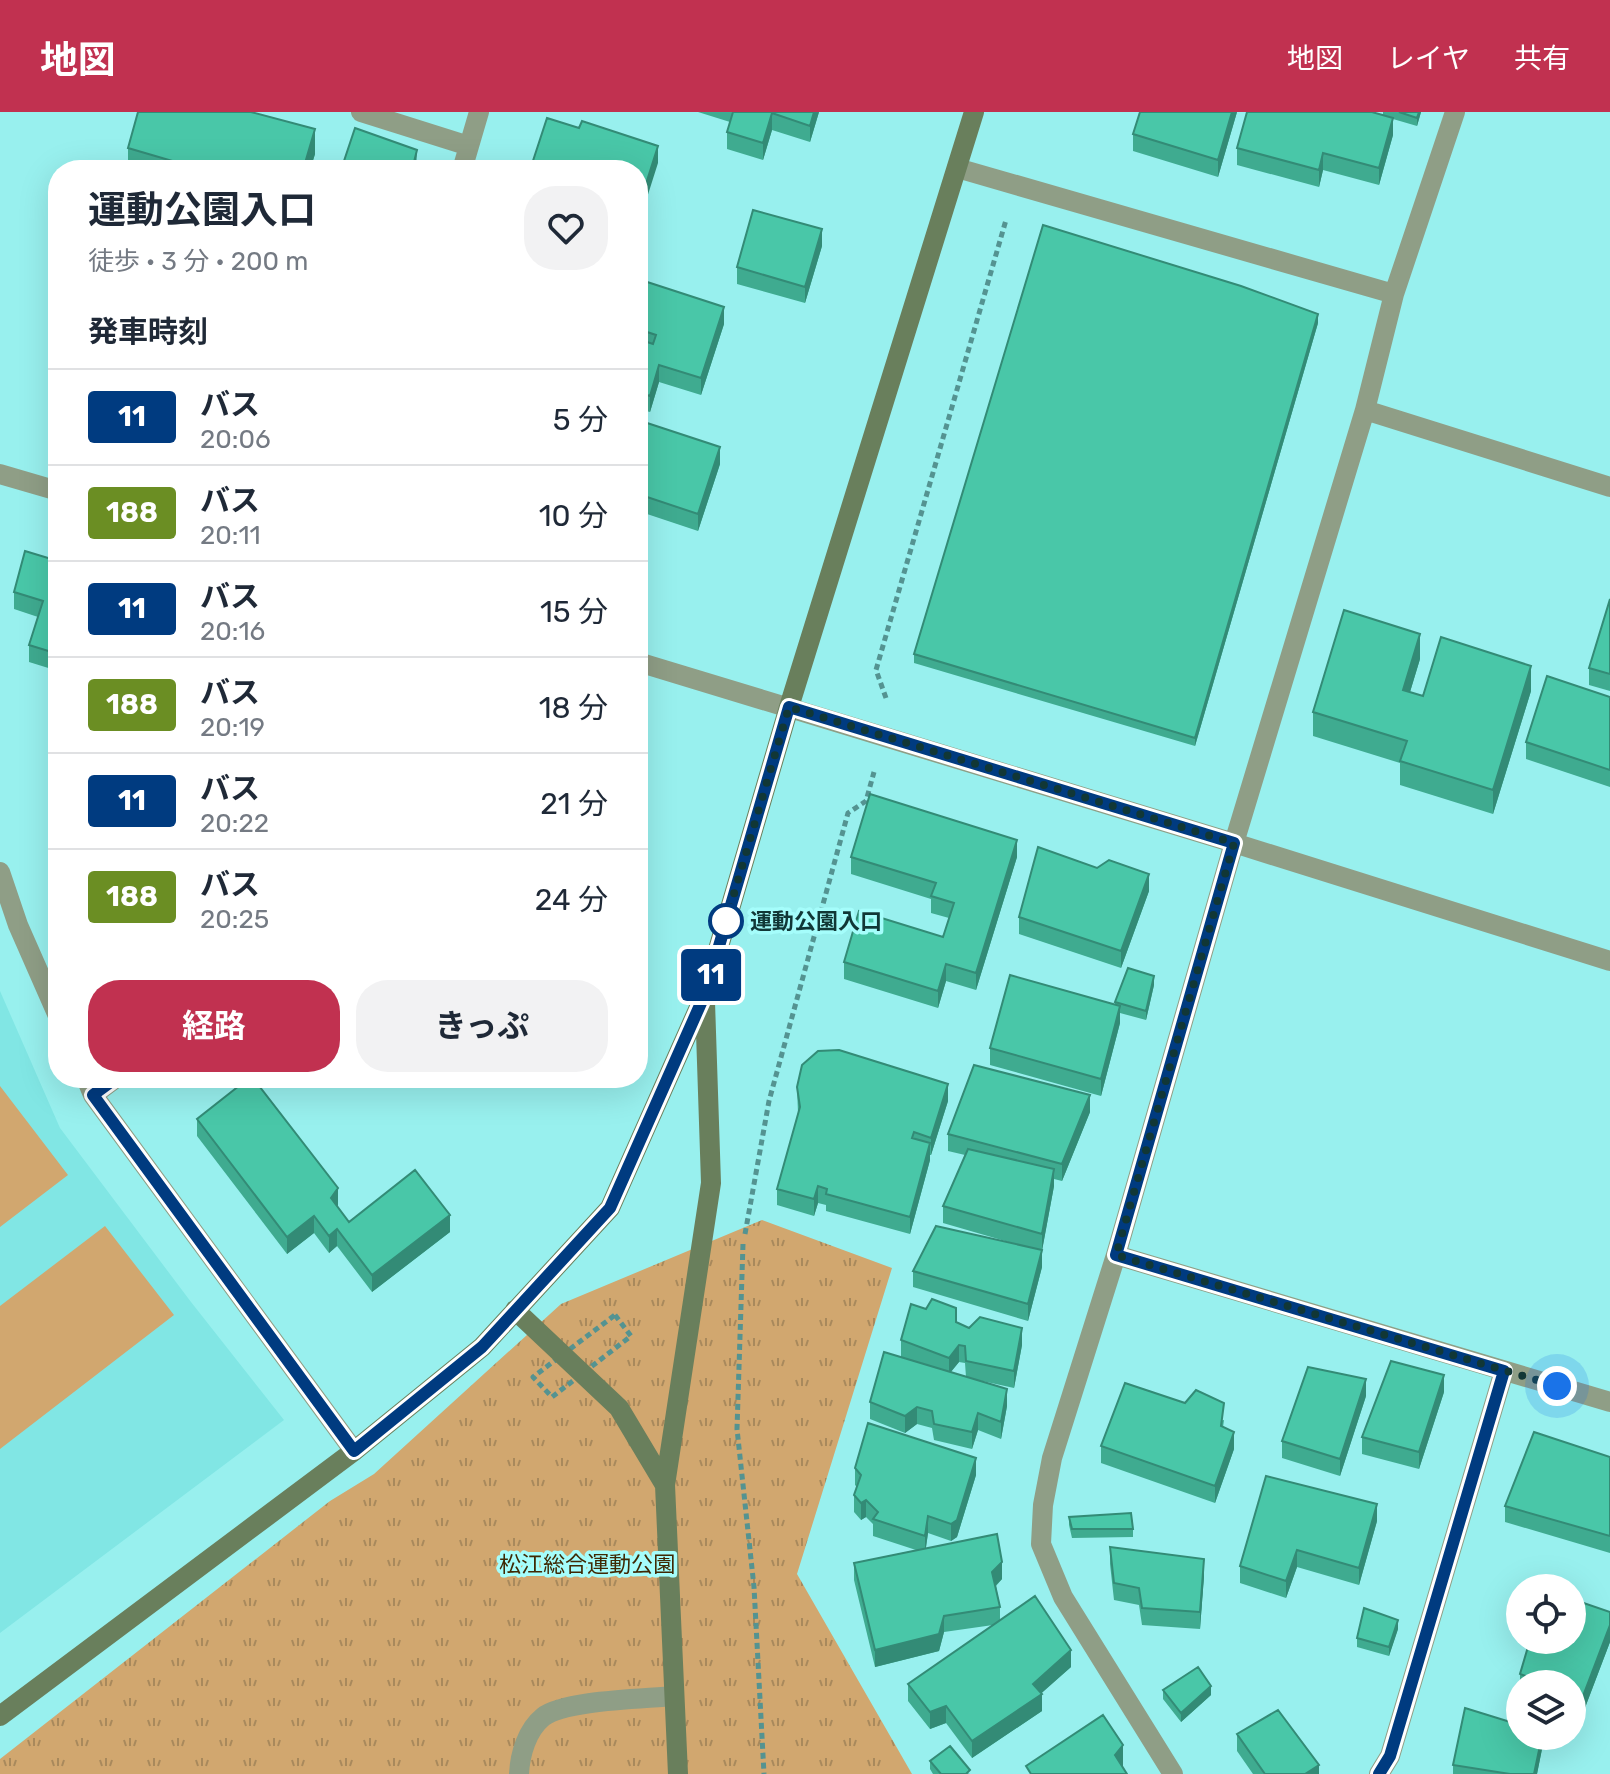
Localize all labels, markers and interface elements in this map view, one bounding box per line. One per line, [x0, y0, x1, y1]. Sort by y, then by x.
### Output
text: 地図 [40, 37, 116, 83]
text: 地図 [1287, 42, 1343, 75]
text: レイヤ [1387, 42, 1470, 75]
text: 共有 [1514, 42, 1570, 75]
button: heart [524, 186, 608, 270]
text: 運動公園入口 [88, 187, 316, 233]
text: 徒歩 · 3 分 · 200 m [88, 246, 308, 277]
text: 発車時刻 [88, 314, 208, 350]
text: バス [200, 387, 260, 423]
text: 11 [118, 400, 146, 433]
text: 5 分 [553, 402, 608, 438]
text: 20:06 [200, 424, 271, 455]
text: バス [200, 483, 260, 519]
text: 188 [106, 496, 158, 529]
text: 10 分 [539, 498, 608, 534]
text: 20:11 [200, 520, 261, 551]
text: バス [200, 579, 260, 615]
text: 11 [118, 592, 146, 625]
text: 15 分 [540, 594, 608, 630]
text: 20:16 [200, 616, 265, 647]
text: バス [200, 675, 260, 711]
text: 188 [106, 688, 158, 721]
text: 18 分 [539, 690, 608, 726]
text: 20:19 [200, 712, 265, 743]
text: バス [200, 771, 260, 807]
text: 11 [118, 784, 146, 817]
text: 21 分 [540, 786, 608, 822]
text: 20:22 [200, 808, 269, 839]
text: バス [200, 867, 260, 903]
text: 188 [106, 880, 158, 913]
text: 24 分 [535, 882, 608, 918]
text: 20:25 [200, 904, 269, 935]
marker: 運動公園入口 [709, 904, 743, 938]
place label: 運動公園入口 [750, 908, 882, 935]
line badge: 11 [675, 949, 747, 1001]
text: 11 [697, 958, 725, 991]
button: 経路 [88, 980, 340, 1072]
button: きっぷ [356, 980, 608, 1072]
your location [1537, 1366, 1577, 1406]
park label: 松江総合運動公園 [499, 1551, 675, 1578]
map controls [1506, 1574, 1586, 1750]
button: locate [1506, 1574, 1586, 1654]
button: layers [1506, 1670, 1586, 1750]

